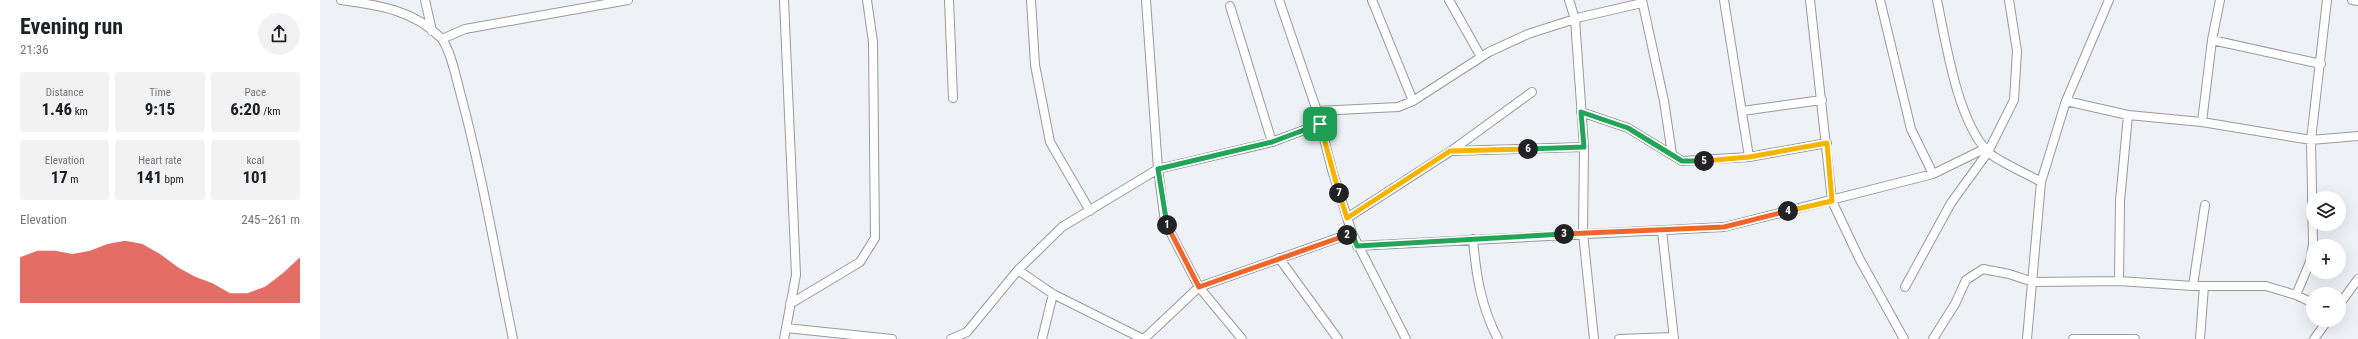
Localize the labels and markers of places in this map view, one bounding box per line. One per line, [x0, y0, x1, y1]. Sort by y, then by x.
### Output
pin [1303, 107, 1337, 141]
pin: 6 [1518, 139, 1538, 159]
pin: 5 [1694, 151, 1714, 171]
pin: 7 [1329, 183, 1349, 203]
pin: 4 [1778, 201, 1798, 221]
pin: 1 [1157, 215, 1177, 235]
pin: 3 [1554, 224, 1574, 244]
pin: 2 [1337, 225, 1357, 245]

